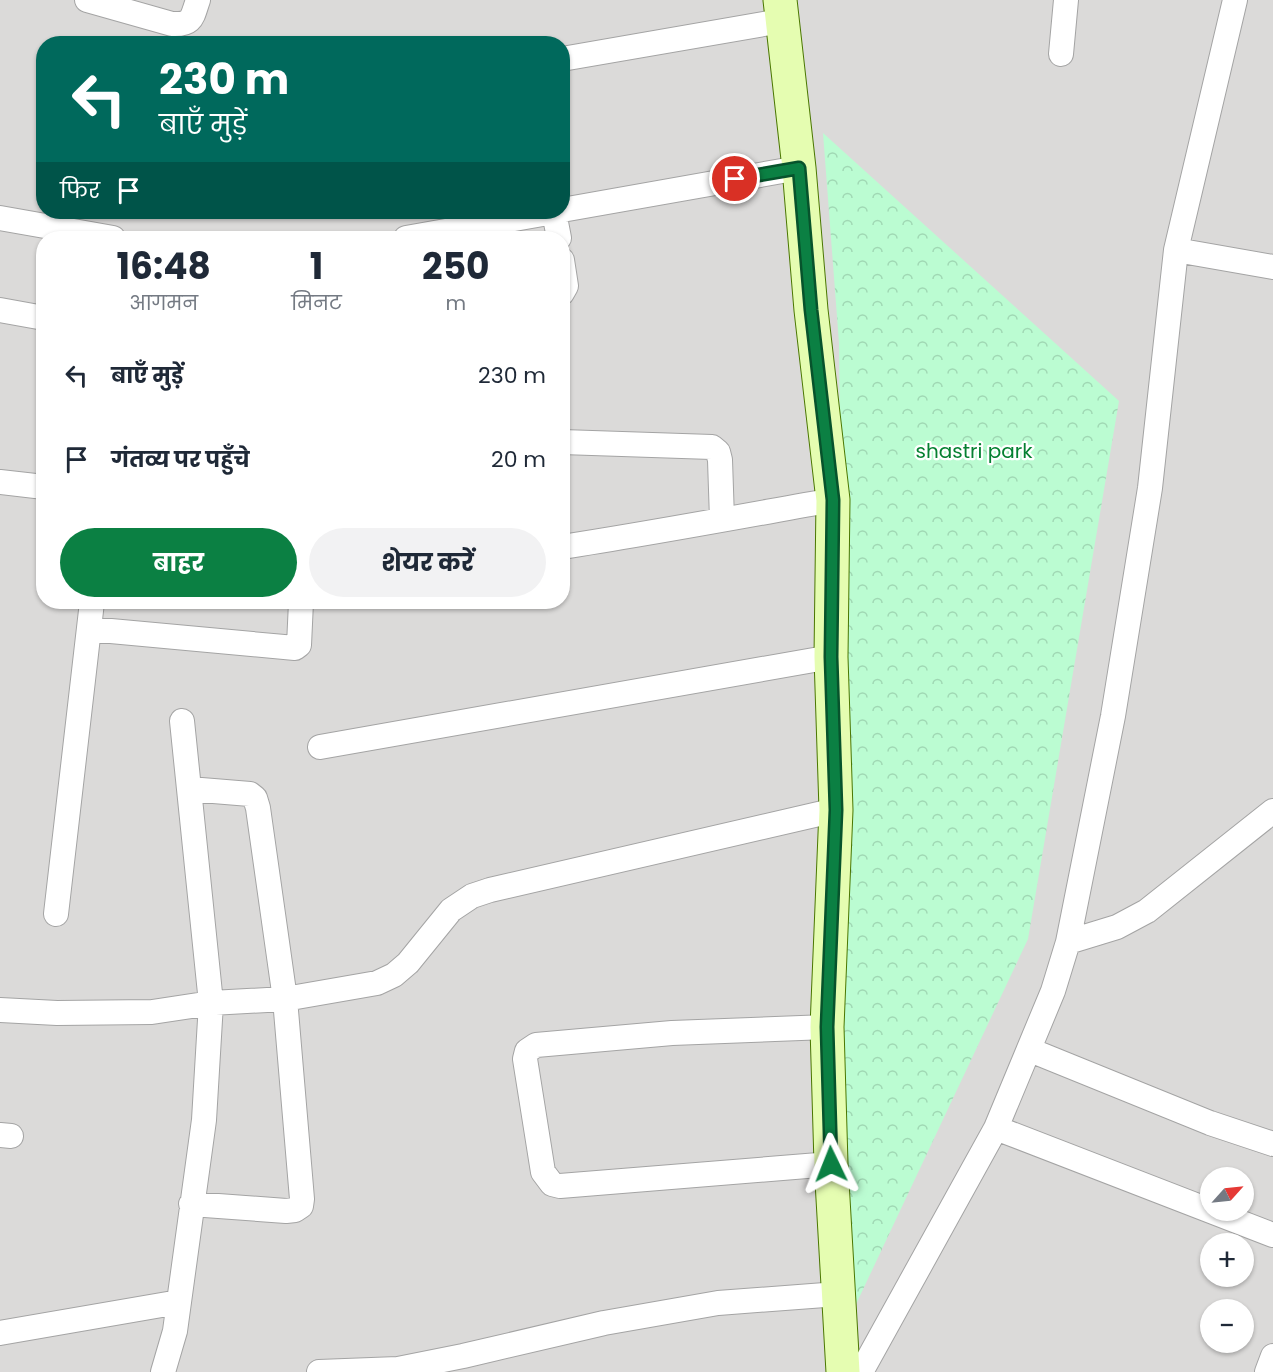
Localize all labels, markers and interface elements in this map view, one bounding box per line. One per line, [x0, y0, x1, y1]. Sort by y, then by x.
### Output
text: 230 m [159, 50, 289, 109]
icon: left [60, 60, 138, 138]
text: बाएँ मुड़ें [159, 106, 247, 143]
pin [709, 153, 760, 204]
icon: arrive [718, 162, 751, 195]
icon: arrive [112, 174, 145, 207]
text: फिर [60, 175, 100, 206]
text: 16:48 [116, 241, 211, 292]
text: 1 [310, 241, 323, 292]
text: 250 [422, 241, 490, 292]
text: आगमन [129, 289, 198, 317]
text: मिनट [291, 289, 342, 317]
text: m [446, 289, 466, 317]
icon: left [60, 359, 93, 392]
text: बाएँ मुड़ें [111, 360, 183, 391]
text: 230 m [478, 360, 546, 391]
park label: shastri park [916, 437, 1033, 465]
icon: arrive [60, 443, 93, 476]
text: गंतव्य पर पहुँचे [111, 444, 250, 475]
text: 20 m [491, 444, 546, 475]
button: बाहर [60, 528, 297, 597]
button: शेयर करें [309, 528, 546, 597]
position arrow [799, 1132, 863, 1196]
north arrow [1200, 1167, 1254, 1221]
map controls [1200, 1167, 1254, 1353]
button: + [1200, 1233, 1254, 1287]
button: − [1200, 1299, 1254, 1353]

